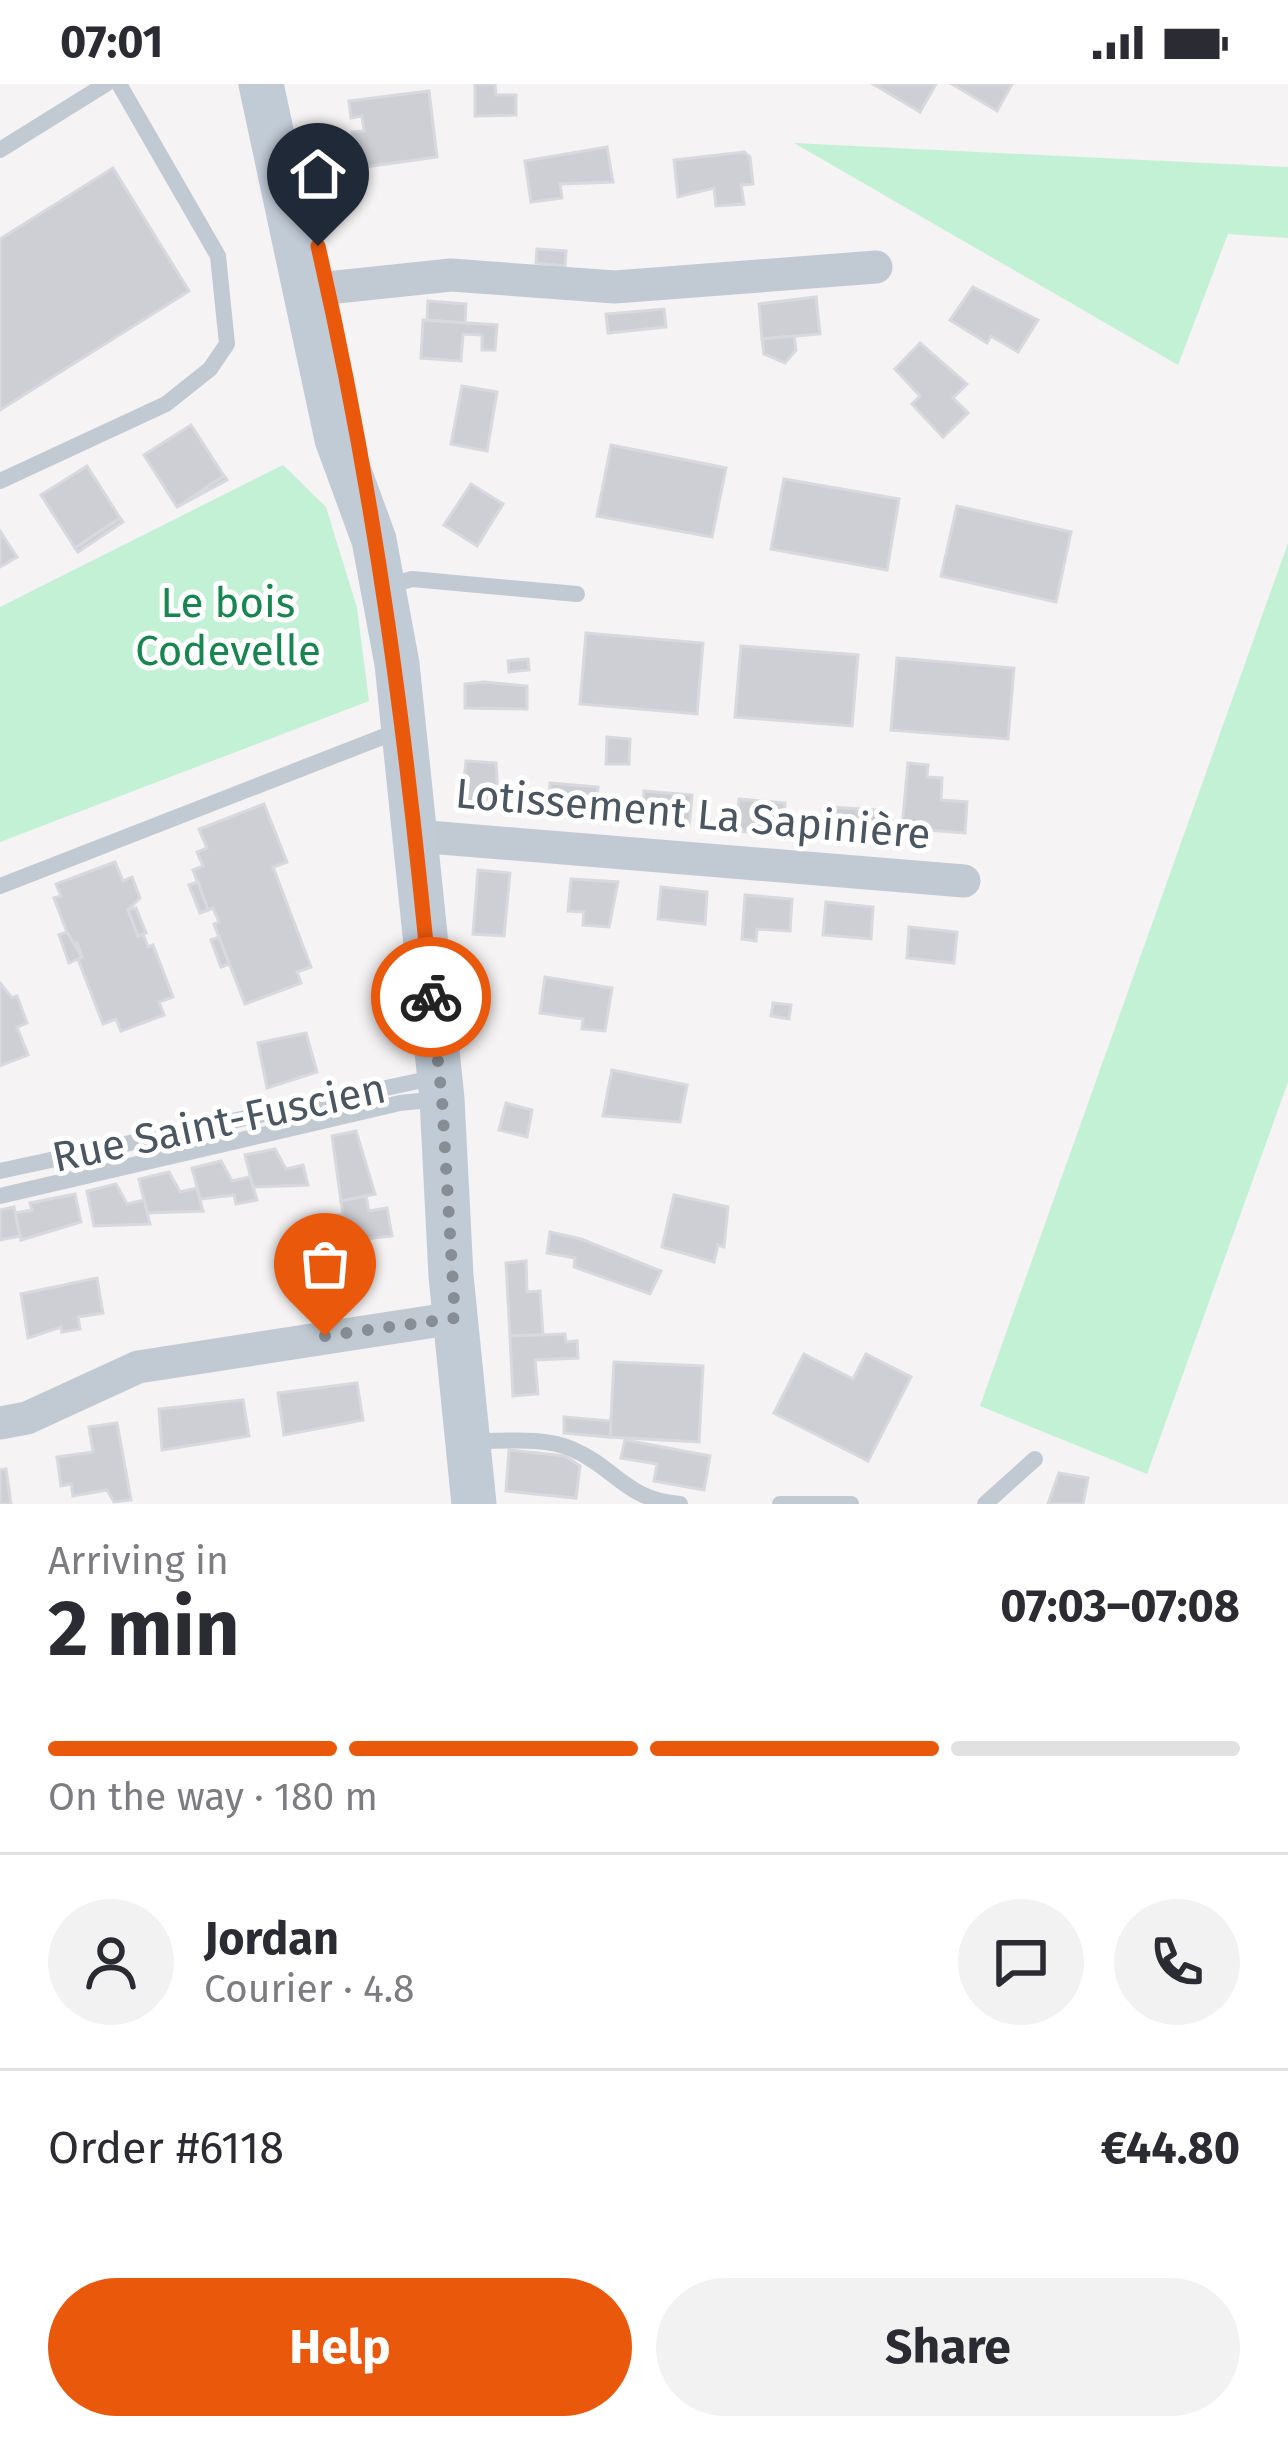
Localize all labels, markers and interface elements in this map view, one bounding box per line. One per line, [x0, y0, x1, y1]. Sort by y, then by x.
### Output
text: 07:01 [60, 15, 164, 69]
pin [267, 123, 369, 246]
icon: home [285, 141, 351, 207]
park label: Le bois Codevelle [135, 578, 321, 676]
street label: Lotissement La Sapinière [453, 768, 933, 860]
courier [371, 937, 491, 1057]
icon: bike [398, 964, 464, 1030]
street label: Rue Saint-Fuscien [48, 1063, 390, 1183]
pin [274, 1213, 376, 1336]
icon: bag [292, 1231, 358, 1297]
text: Arriving in [48, 1538, 229, 1584]
text: 07:03–07:08 [1000, 1579, 1240, 1633]
text: 2 min [48, 1582, 240, 1676]
text: On the way · 180 m [48, 1774, 378, 1820]
button: person [48, 1899, 174, 2025]
button: chat [958, 1899, 1084, 2025]
button: phone [1114, 1899, 1240, 2025]
text: Jordan [204, 1912, 339, 1966]
text: Courier · 4.8 [204, 1966, 415, 2012]
text: Order #6118 [48, 2121, 284, 2175]
text: €44.80 [1101, 2121, 1240, 2175]
button: Help [48, 2278, 632, 2416]
button: Share [656, 2278, 1240, 2416]

